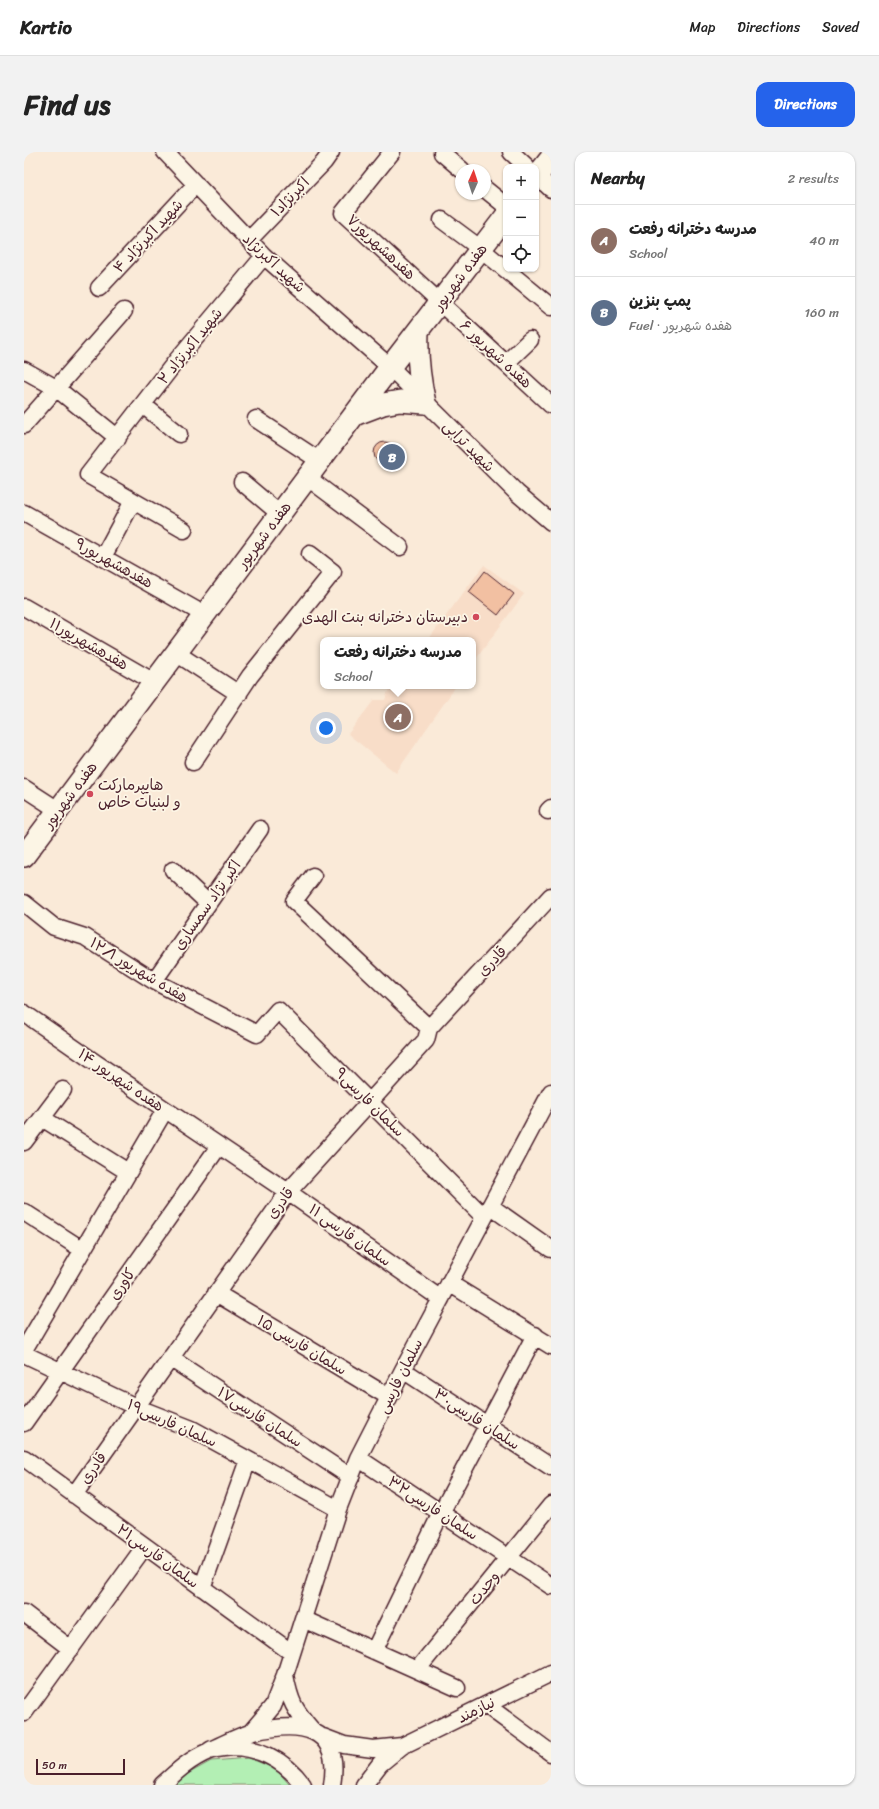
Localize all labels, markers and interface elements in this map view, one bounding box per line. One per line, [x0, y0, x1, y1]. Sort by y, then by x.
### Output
text: Kartio [20, 11, 72, 44]
text: Map [689, 15, 715, 40]
text: Directions [737, 15, 800, 40]
text: Saved [822, 15, 859, 40]
text: Find us [24, 80, 111, 129]
button: Directions [756, 82, 855, 127]
text: Nearby [591, 163, 645, 193]
north arrow [455, 164, 491, 200]
map controls [503, 164, 539, 272]
button: + [503, 164, 539, 200]
text: 2 results [788, 167, 839, 190]
street label: اکبرنژاد۱ [264, 171, 316, 223]
street label: شهید اکبرنژاد ۴ [106, 193, 190, 279]
button: − [503, 200, 539, 236]
street label: هفدهشهریور۷ [340, 208, 422, 286]
text: مدرسه دخترانه رفعت [629, 216, 757, 242]
street label: شهید اکبرنژاد [236, 227, 312, 299]
text: A [600, 229, 608, 252]
text: 40 m [809, 229, 839, 252]
button: locate [503, 236, 539, 272]
street label: هفده شهریور [425, 238, 494, 317]
text: School [629, 242, 667, 265]
text: پمپ بنزین [629, 288, 691, 314]
text: B [600, 301, 608, 324]
text: 160 m [804, 301, 839, 324]
street label: شهید اکبرنژاد ۲ [151, 302, 229, 390]
street label: هفده شهریور ۶ [453, 313, 539, 395]
text: Fuel · هفده شهریور [629, 314, 732, 337]
street label: شهید ترابی [437, 414, 501, 478]
pin: B [379, 442, 405, 472]
street label: هفده شهریور [229, 496, 298, 575]
street label: هفدهشهریور۹ [70, 531, 158, 595]
place label: دبیرستان دخترانه بنت الهدی [302, 604, 468, 630]
street label: هفدهشهریور۱۱ [44, 611, 134, 677]
marker: دبیرستان دخترانه بنت الهدی [471, 612, 481, 622]
popup [320, 637, 476, 689]
text: مدرسه دخترانه رفعت [334, 639, 462, 665]
text: School [334, 665, 372, 688]
pin: A [385, 702, 411, 732]
your location [316, 718, 336, 738]
street label: هفده شهریور [35, 756, 104, 835]
place label: هایپرمارکت و لبنیات خاص [98, 772, 181, 815]
marker: هایپرمارکت و لبنیات خاص [85, 789, 95, 799]
street label: اکبر نژاد سمساری [166, 854, 248, 956]
street label: هفده شهریور ۱۲/۱ [85, 930, 193, 1010]
street label: قادری [471, 939, 513, 983]
street label: هفده شهریور ۱۴ [72, 1041, 170, 1119]
street label: سلمان فارسی۹ [329, 1061, 411, 1143]
street label: قادری [259, 1181, 301, 1225]
street label: سلمان فارسی ۱۱ [303, 1197, 397, 1273]
street label: کاوری [101, 1262, 143, 1306]
street label: سلمان فارسی ۱۵ [252, 1308, 352, 1382]
street label: سلمان فارسی [370, 1334, 430, 1418]
street label: سلمان فارسی۱۷ [212, 1380, 308, 1454]
street label: سلمان فارسی۳۰ [429, 1381, 525, 1457]
street label: سلمان فارسی۱۹ [123, 1392, 221, 1454]
street label: قادری [72, 1446, 114, 1490]
street label: سلمان فارسی۳۲ [382, 1469, 484, 1547]
street label: سلمان فارسی۲۱ [111, 1517, 205, 1595]
street label: وحدت [462, 1565, 506, 1611]
street label: نیازمند [452, 1690, 500, 1730]
text: 50 m [42, 1756, 67, 1775]
scale bar [36, 1757, 125, 1776]

